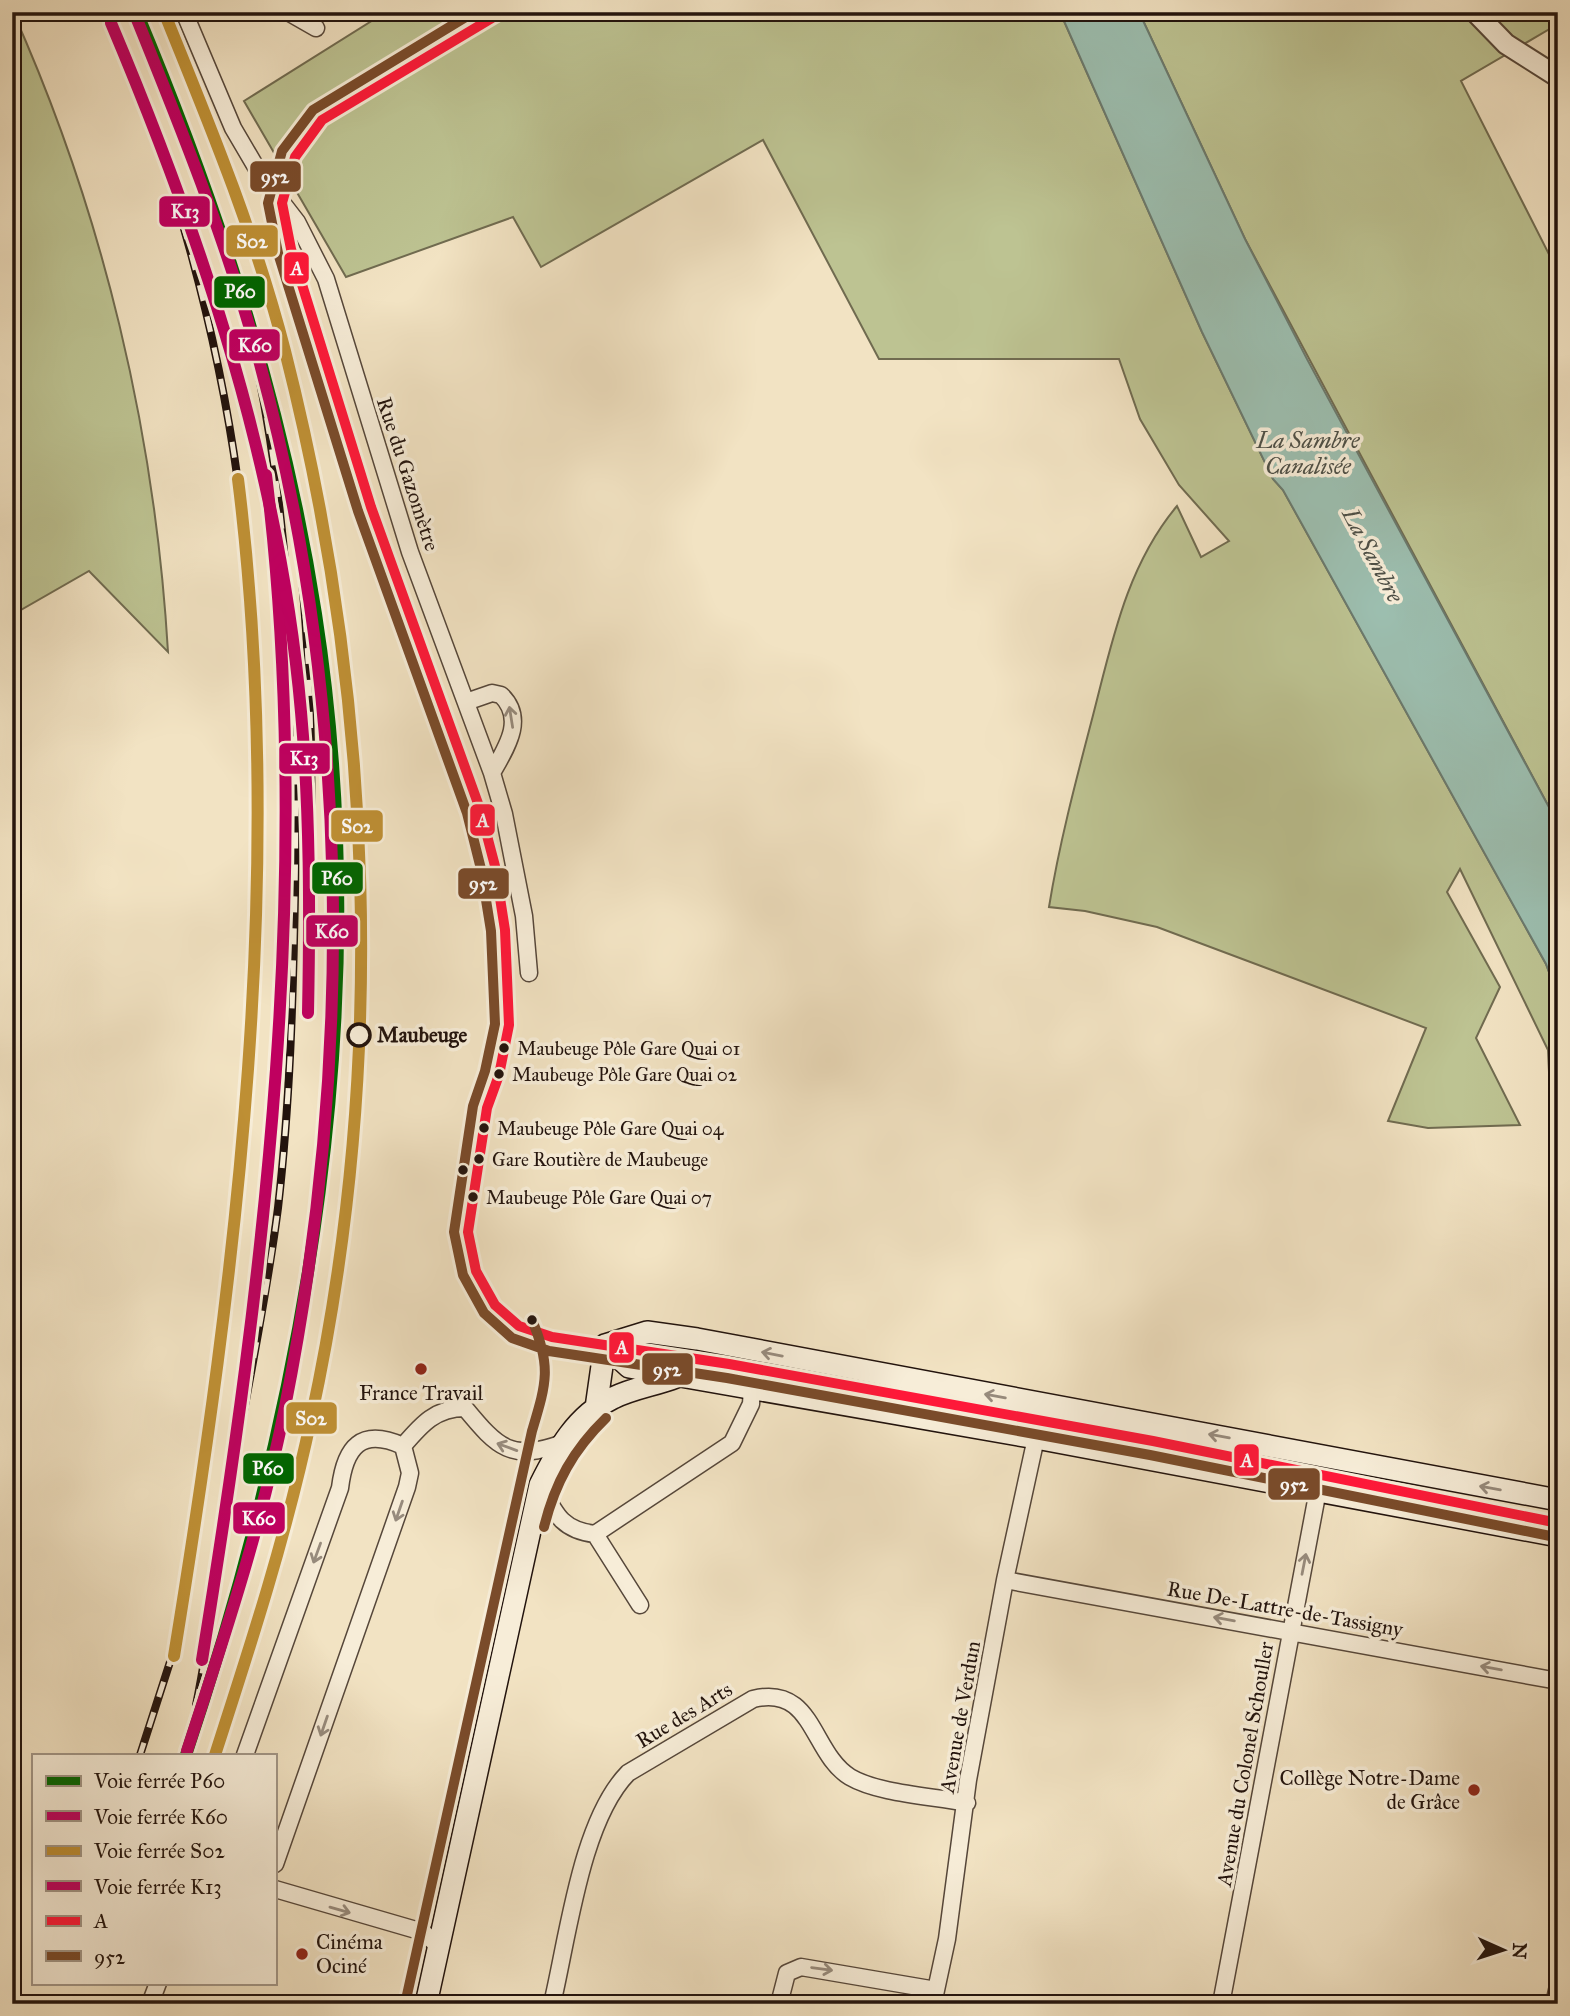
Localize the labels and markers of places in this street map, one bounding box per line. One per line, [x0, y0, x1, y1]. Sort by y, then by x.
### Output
place label: Maubeuge [377, 1022, 468, 1048]
marker: Maubeuge [347, 1023, 371, 1047]
place label: Maubeuge Pôle Gare Quai 01 [517, 1037, 740, 1061]
marker: Maubeuge Pôle Gare Quai 01 [497, 1041, 511, 1055]
place label: Maubeuge Pôle Gare Quai 02 [512, 1063, 738, 1087]
marker: Maubeuge Pôle Gare Quai 02 [492, 1067, 506, 1081]
place label: Maubeuge Pôle Gare Quai 04 [497, 1117, 724, 1141]
marker: Maubeuge Pôle Gare Quai 04 [477, 1121, 491, 1135]
place label: Gare Routière de Maubeuge [492, 1148, 708, 1172]
marker: Gare Routière de Maubeuge [472, 1152, 486, 1166]
unlabelled marker [456, 1163, 470, 1177]
place label: Maubeuge Pôle Gare Quai 07 [486, 1186, 712, 1210]
marker: Maubeuge Pôle Gare Quai 07 [466, 1190, 480, 1204]
unlabelled marker [525, 1313, 539, 1327]
marker: France Travail [413, 1361, 429, 1377]
place label: France Travail [359, 1380, 483, 1406]
place label: Collège Notre-Dame de Grâce [1279, 1765, 1460, 1815]
marker: Collège Notre-Dame de Grâce [1466, 1782, 1482, 1798]
place label: Cinéma Ociné [316, 1929, 383, 1979]
marker: Cinéma Ociné [294, 1946, 310, 1962]

